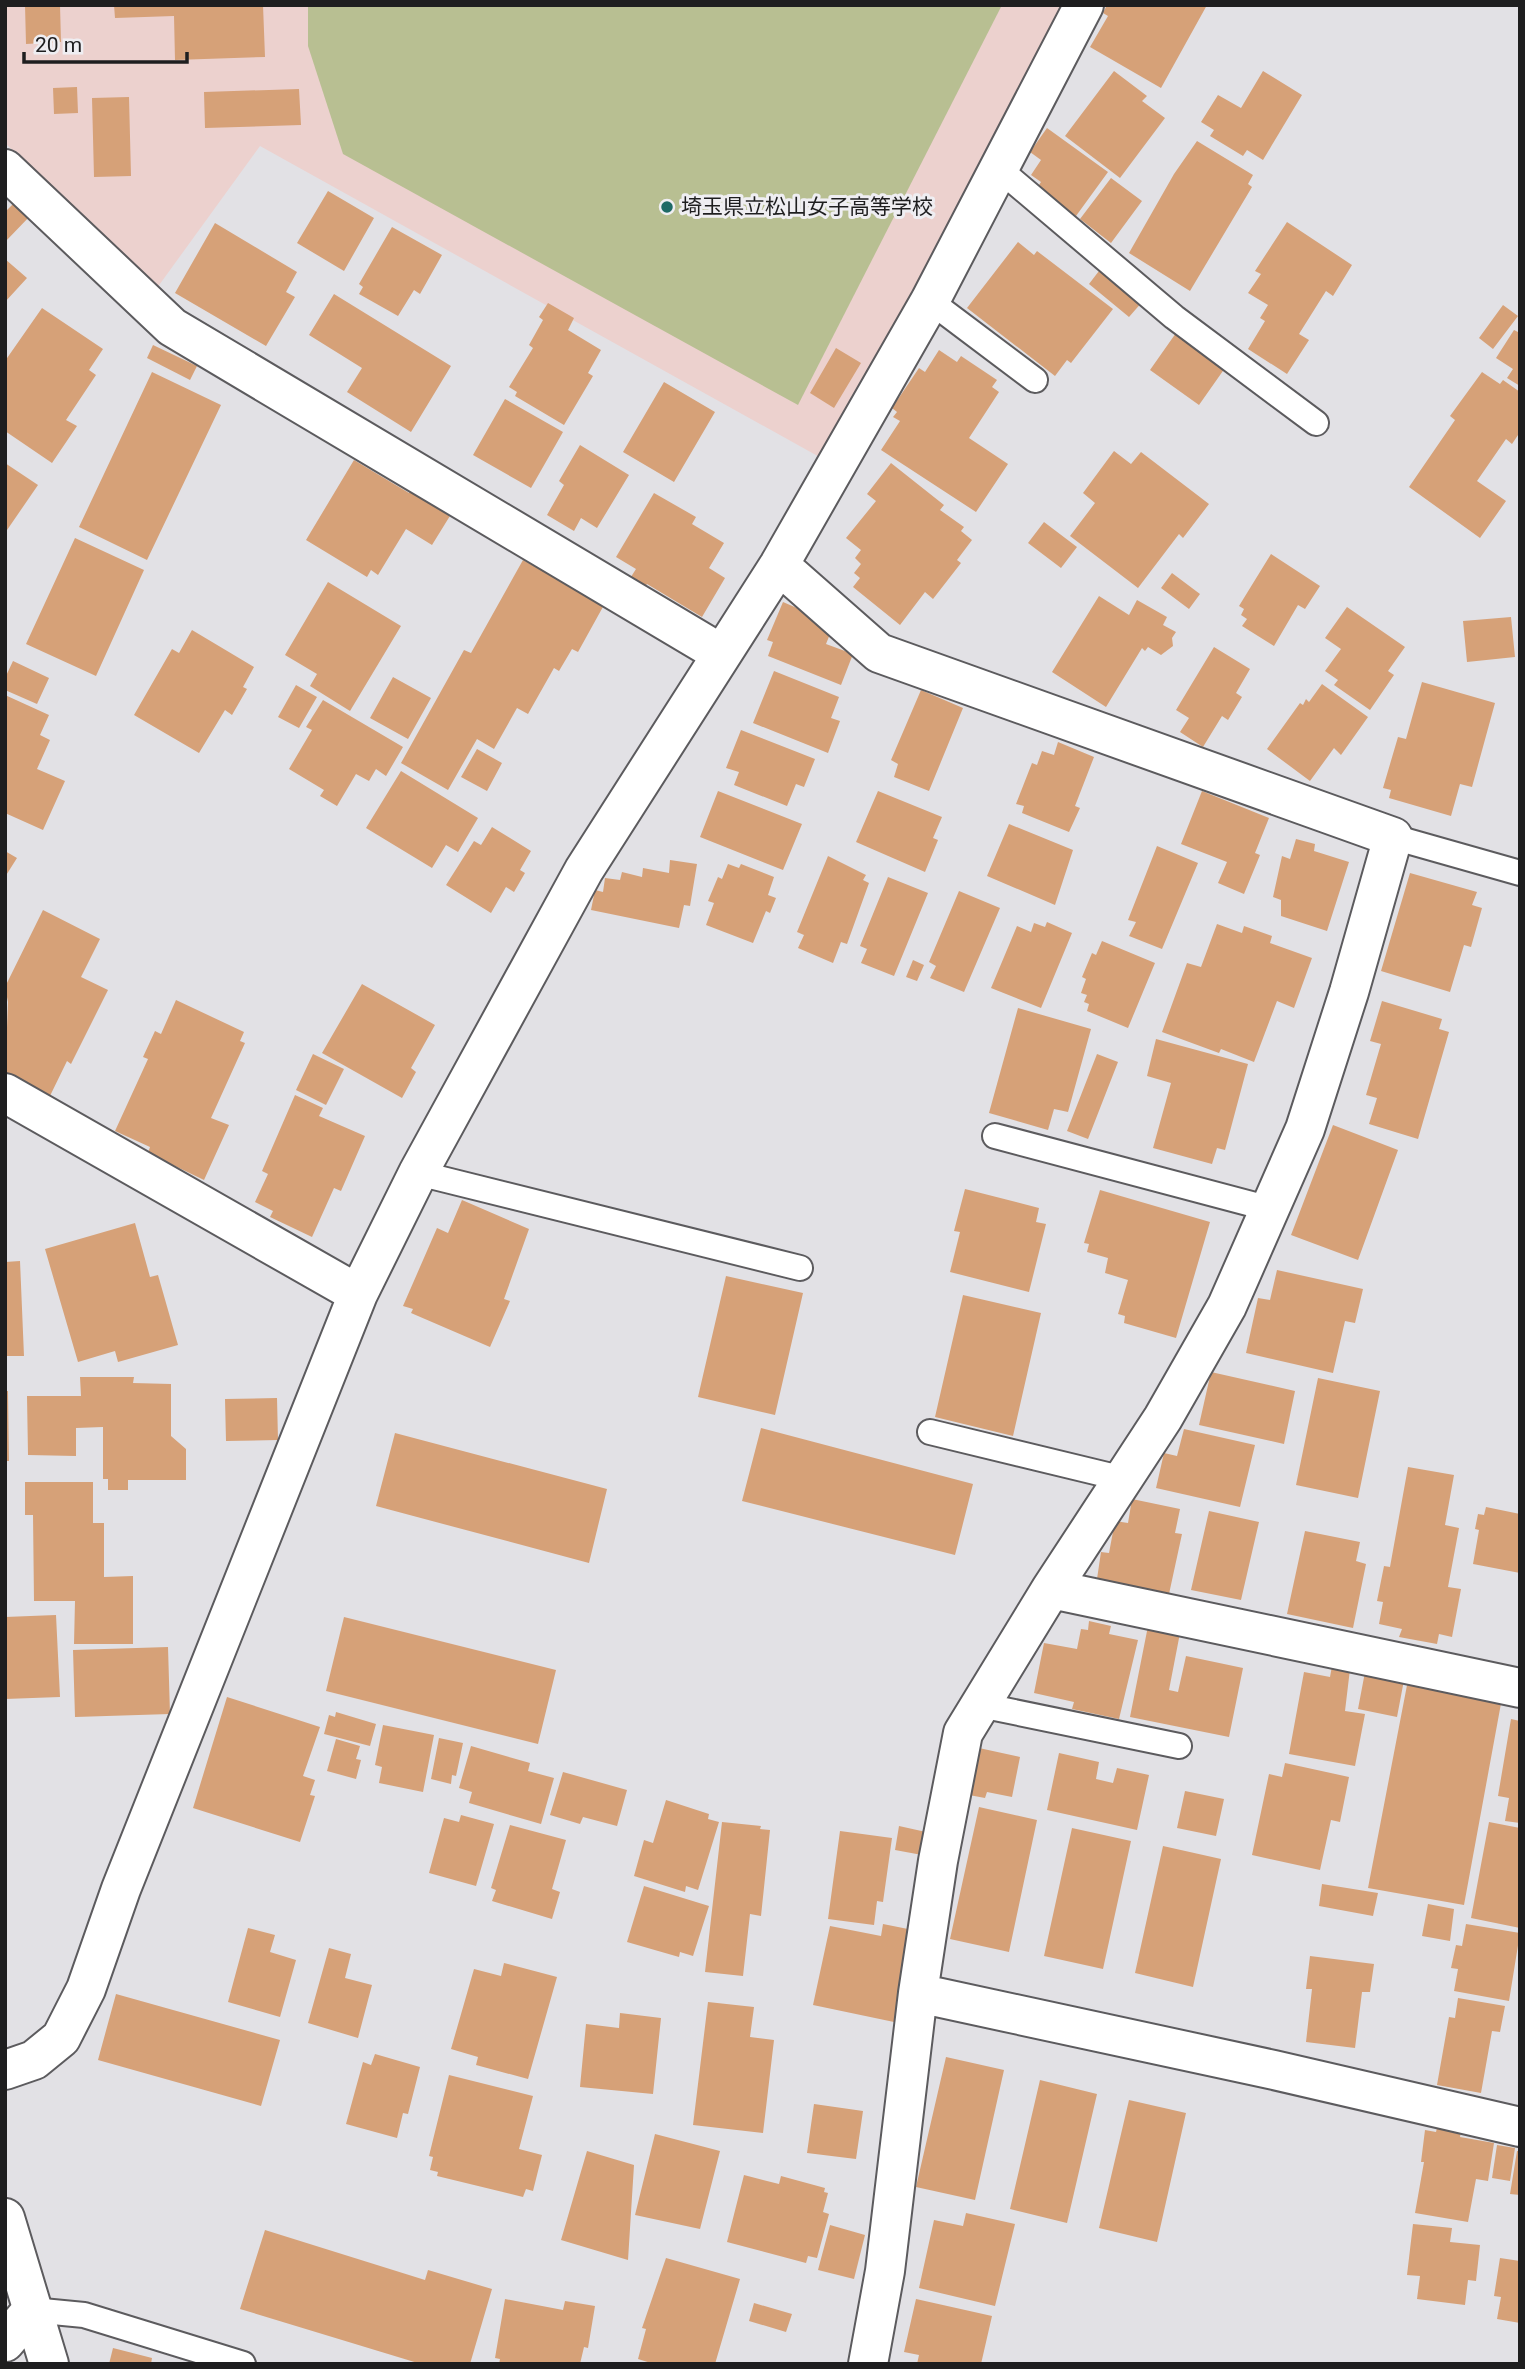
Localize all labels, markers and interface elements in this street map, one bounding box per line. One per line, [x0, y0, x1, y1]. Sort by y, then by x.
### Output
scale bar [24, 21, 187, 65]
text: 20 m [35, 33, 82, 57]
place label: 埼玉県立松山女子高等学校 [681, 195, 933, 219]
marker: 埼玉県立松山女子高等学校 [659, 199, 675, 215]

